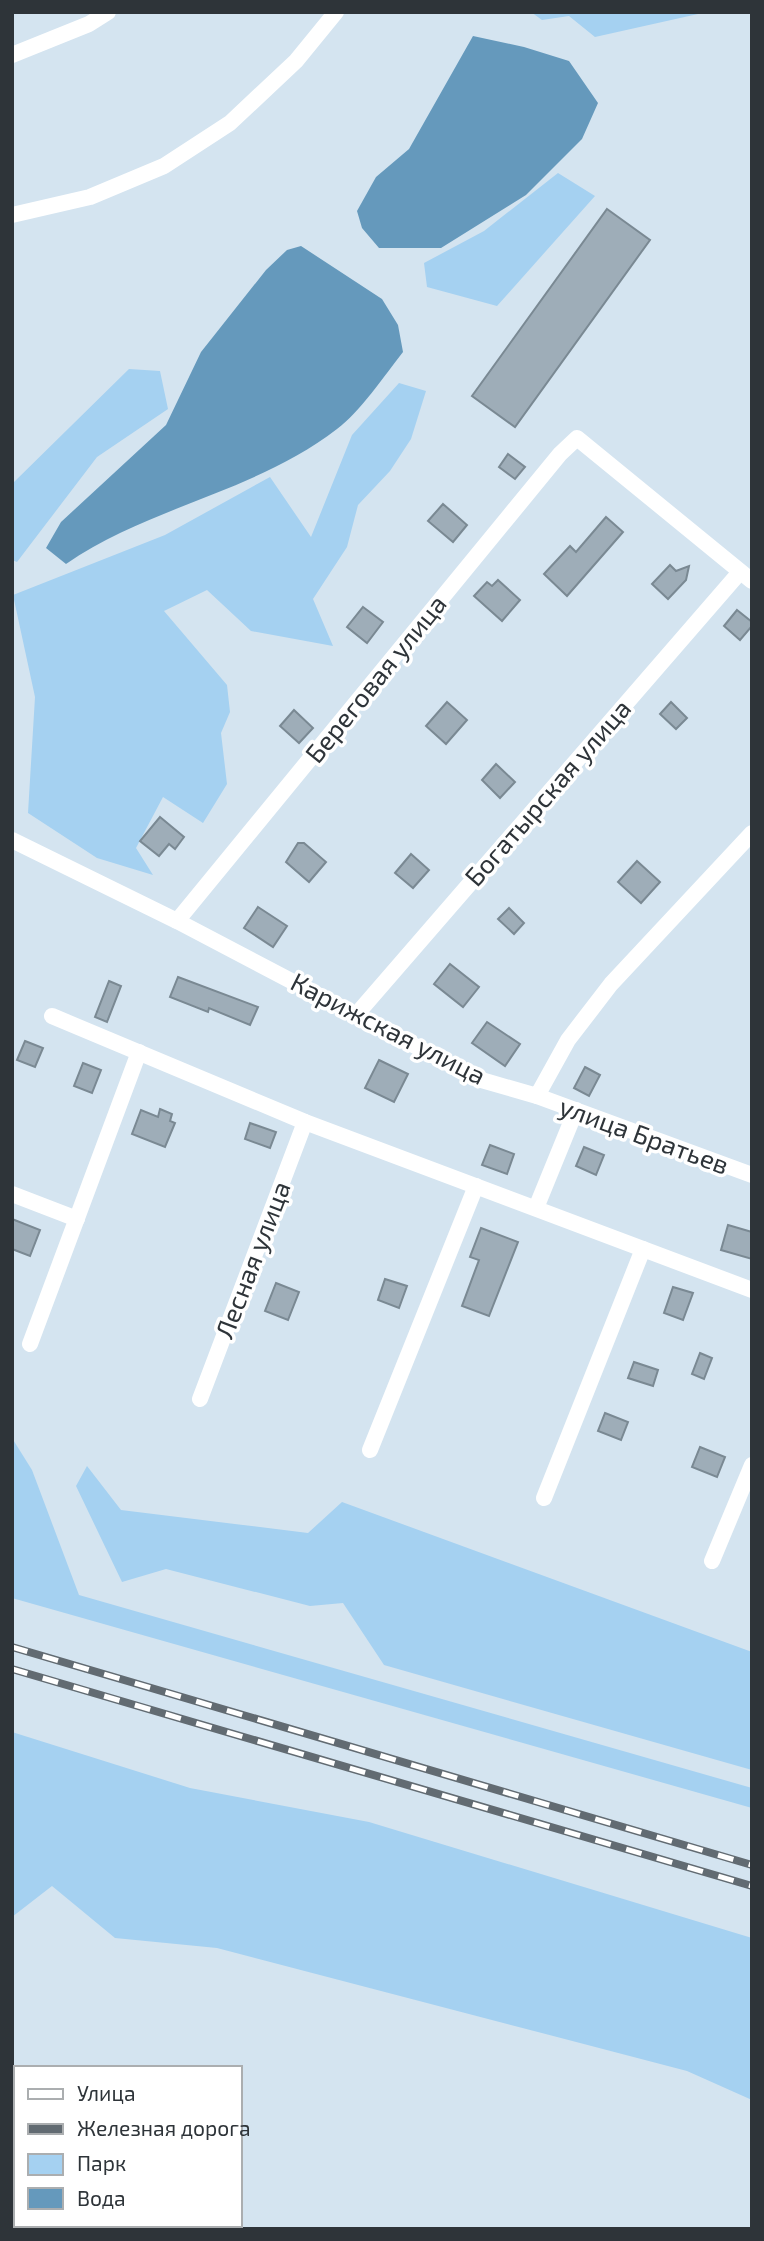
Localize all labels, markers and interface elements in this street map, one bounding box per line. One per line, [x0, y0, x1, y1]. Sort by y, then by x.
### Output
street label: Береговая улица [298, 588, 453, 769]
street label: Богатырская улица [457, 692, 637, 892]
street label: Карижская улица [286, 965, 491, 1091]
street label: улица Братьев [555, 1090, 733, 1181]
street label: Лесная улица [207, 1177, 297, 1343]
legend [14, 2066, 242, 2227]
text: Улица [77, 2080, 136, 2105]
text: Железная дорога [77, 2115, 250, 2140]
text: Парк [77, 2150, 126, 2175]
text: Вода [77, 2185, 126, 2210]

